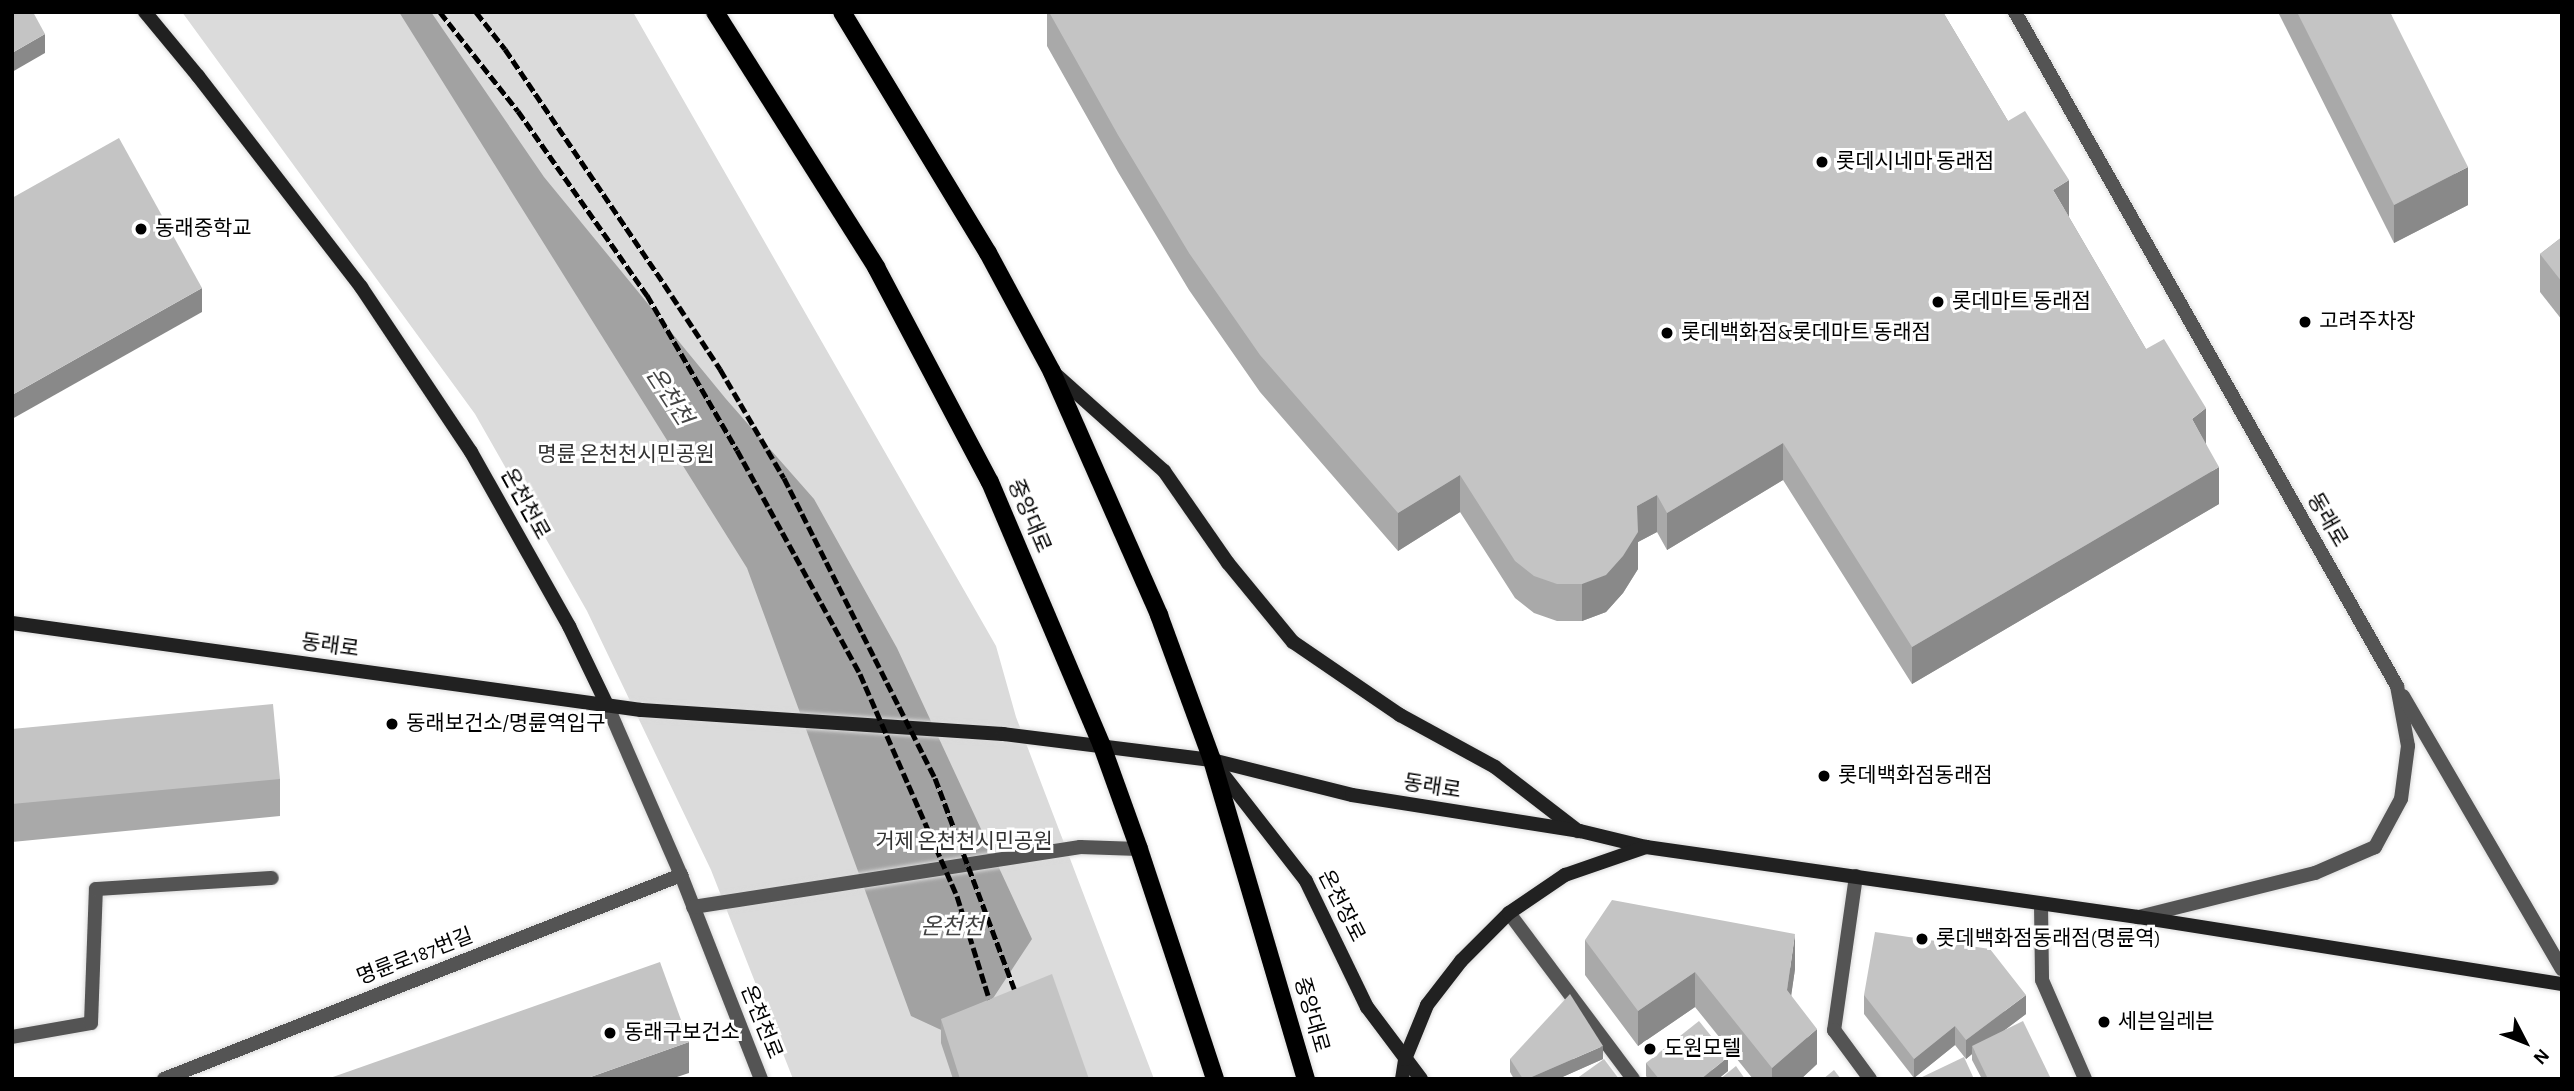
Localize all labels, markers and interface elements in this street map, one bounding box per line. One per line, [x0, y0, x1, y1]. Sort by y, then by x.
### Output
place label: 롯데시네마 동래점 [1836, 149, 1994, 175]
marker: 롯데시네마 동래점 [1814, 154, 1830, 170]
place label: 동래중학교 [155, 216, 252, 242]
marker: 동래중학교 [133, 221, 149, 237]
place label: 롯데마트 동래점 [1952, 289, 2091, 315]
marker: 롯데마트 동래점 [1930, 294, 1946, 310]
place label: 고려주차장 [2319, 309, 2416, 335]
marker: 고려주차장 [2297, 314, 2313, 330]
place label: 롯데백화점&롯데마트 동래점 [1681, 320, 1931, 346]
marker: 롯데백화점&롯데마트 동래점 [1659, 325, 1675, 341]
water label: 온천천 [639, 363, 697, 431]
park label: 명륜 온천천시민공원 [537, 442, 715, 468]
street label: 온천천로 [495, 464, 555, 544]
street label: 중앙대로 [1002, 476, 1056, 556]
street label: 동래로 [2302, 489, 2352, 551]
street label: 동래로 [300, 629, 360, 663]
place label: 동래보건소/명륜역입구 [406, 711, 605, 737]
marker: 동래보건소/명륜역입구 [384, 716, 400, 732]
place label: 롯데백화점동래점 [1838, 763, 1993, 789]
marker: 롯데백화점동래점 [1816, 768, 1832, 784]
street label: 동래로 [1401, 770, 1463, 804]
park label: 거제 온천천시민공원 [875, 829, 1053, 855]
street label: 온천장로 [1312, 866, 1370, 946]
water label: 온천천 [920, 914, 984, 942]
street label: 명륜로187번길 [353, 923, 477, 991]
place label: 롯데백화점동래점(명륜역) [1936, 926, 2161, 952]
marker: 롯데백화점동래점(명륜역) [1914, 931, 1930, 947]
street label: 중앙대로 [1288, 974, 1334, 1056]
street label: 온천천로 [735, 981, 787, 1063]
north arrow [2490, 1007, 2560, 1077]
place label: 세븐일레븐 [2118, 1009, 2215, 1035]
marker: 세븐일레븐 [2096, 1014, 2112, 1030]
place label: 동래구보건소 [624, 1020, 740, 1046]
marker: 동래구보건소 [602, 1025, 618, 1041]
place label: 도원모텔 [1664, 1036, 1741, 1062]
marker: 도원모텔 [1642, 1041, 1658, 1057]
text: N [2529, 1045, 2552, 1068]

